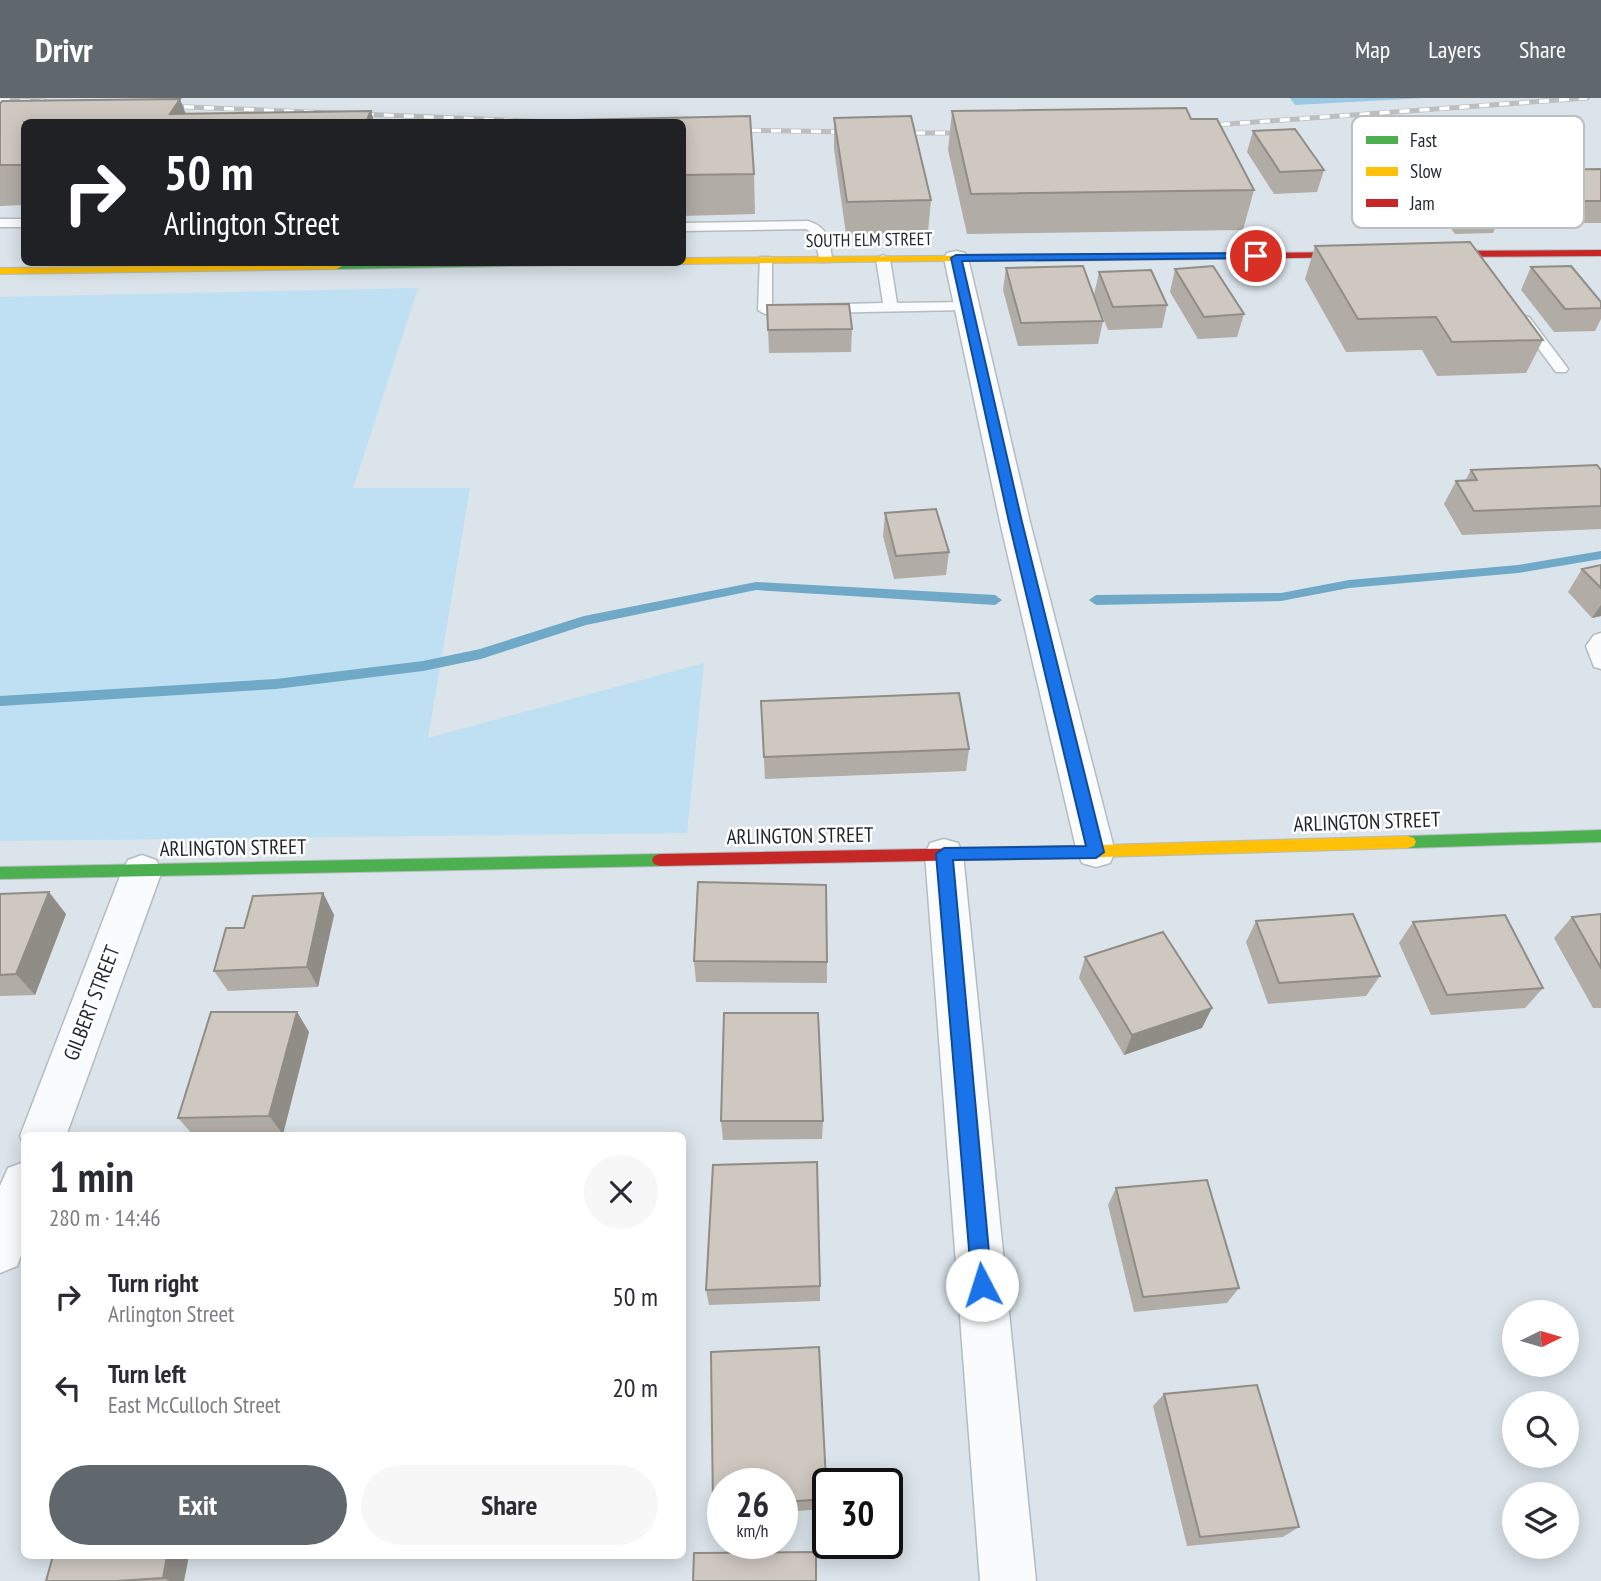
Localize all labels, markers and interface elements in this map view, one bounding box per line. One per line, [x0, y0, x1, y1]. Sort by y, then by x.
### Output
text: Drivr [35, 28, 93, 71]
text: Map [1355, 34, 1390, 65]
text: Layers [1428, 34, 1481, 65]
text: Share [1519, 34, 1566, 65]
legend [1352, 116, 1584, 228]
text: Fast [1410, 128, 1438, 152]
text: 50 m [164, 140, 253, 204]
icon: right [49, 147, 140, 238]
text: Slow [1410, 159, 1443, 183]
text: Jam [1409, 191, 1435, 215]
text: Arlington Street [164, 202, 340, 244]
pin [1226, 226, 1286, 286]
street label: SOUTH ELM STREET [805, 227, 933, 252]
icon: arrive [1237, 237, 1275, 275]
street label: ARLINGTON STREET [1293, 805, 1442, 838]
street label: ARLINGTON STREET [726, 821, 874, 850]
street label: ARLINGTON STREET [159, 833, 307, 862]
street label: GILBERT STREET [57, 941, 126, 1064]
text: 1 min [49, 1149, 134, 1204]
button: close [584, 1155, 658, 1229]
text: 280 m · 14:46 [49, 1203, 161, 1232]
position arrow [945, 1248, 1019, 1322]
text: Turn right [108, 1266, 199, 1299]
icon: right [49, 1278, 87, 1316]
text: 50 m [612, 1280, 658, 1313]
text: Arlington Street [108, 1299, 234, 1328]
north arrow [1502, 1300, 1578, 1377]
map controls [1502, 1300, 1579, 1559]
text: Turn left [108, 1357, 186, 1390]
icon: left [49, 1369, 87, 1407]
text: 20 m [612, 1371, 658, 1404]
text: East McCulloch Street [108, 1390, 281, 1419]
button: search [1502, 1391, 1579, 1468]
button: Exit [49, 1465, 347, 1545]
button: Share [361, 1465, 658, 1545]
speed limit sign: 30 [812, 1468, 903, 1559]
text: 26 [736, 1481, 769, 1527]
button: layers [1502, 1482, 1579, 1559]
text: km/h [737, 1519, 768, 1542]

